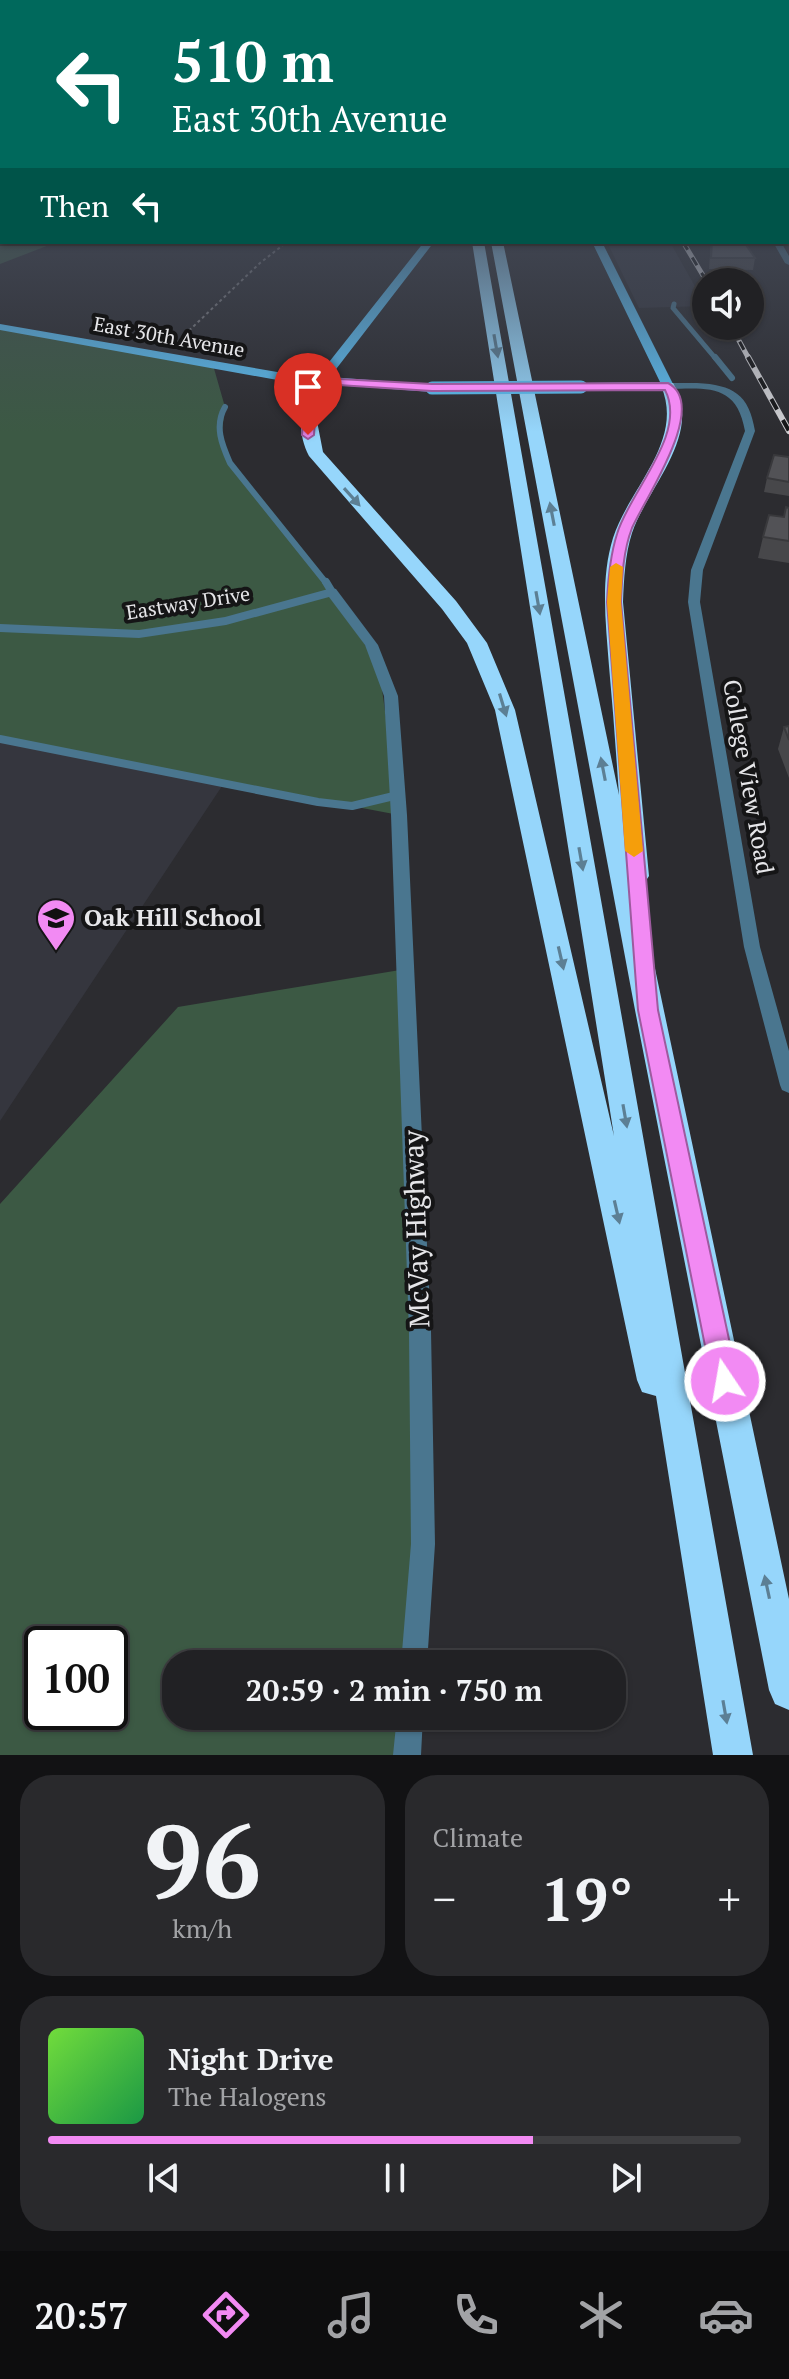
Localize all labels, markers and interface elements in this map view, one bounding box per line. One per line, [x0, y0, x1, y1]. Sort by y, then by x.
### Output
text: 510 m [172, 24, 334, 98]
icon: left [40, 32, 144, 136]
text: East 30th Avenue [172, 95, 448, 142]
icon: left [125, 184, 169, 228]
text: Then [40, 186, 109, 226]
map controls [692, 268, 764, 340]
button: sound [692, 268, 764, 340]
street label: East 30th Avenue [91, 310, 247, 363]
one-way arrow [490, 334, 502, 359]
pin [274, 353, 342, 435]
icon: arrive [286, 365, 330, 409]
one-way arrow [342, 487, 360, 506]
one-way arrow [545, 501, 557, 526]
street label: Eastway Drive [124, 579, 252, 626]
one-way arrow [533, 591, 545, 616]
street label: College View Road [716, 677, 782, 877]
one-way arrow [497, 693, 510, 717]
one-way arrow [596, 756, 608, 781]
one-way arrow [576, 847, 588, 872]
school or university icon: Oak Hill School [35, 897, 77, 952]
place label: Oak Hill School [84, 901, 262, 933]
one-way arrow [555, 946, 568, 971]
one-way arrow [619, 1104, 631, 1129]
street label: McVay Highway [394, 1129, 437, 1329]
one-way arrow [611, 1200, 624, 1225]
position arrow [683, 1339, 767, 1423]
one-way arrow [761, 1574, 773, 1599]
speed limit sign: 100 [24, 1626, 128, 1730]
text: 20:59 · 2 min · 750 m [246, 1670, 542, 1710]
one-way arrow [720, 1699, 732, 1724]
text: 96 [143, 1790, 261, 1928]
text: Climate [433, 1820, 523, 1854]
text: 19° [540, 1859, 633, 1938]
text: − [433, 1869, 456, 1928]
text: + [718, 1869, 741, 1928]
text: km/h [172, 1911, 232, 1945]
text: Night Drive [168, 2039, 334, 2079]
text: The Halogens [168, 2079, 326, 2113]
icon: previous [142, 2156, 186, 2200]
icon: pause [373, 2156, 417, 2200]
icon: next [604, 2156, 648, 2200]
icon: directions [198, 2287, 254, 2343]
icon: music [323, 2287, 379, 2343]
icon: phone [448, 2287, 504, 2343]
icon: climate [573, 2287, 629, 2343]
icon: car [698, 2287, 754, 2343]
text: 20:57 [35, 2292, 128, 2339]

